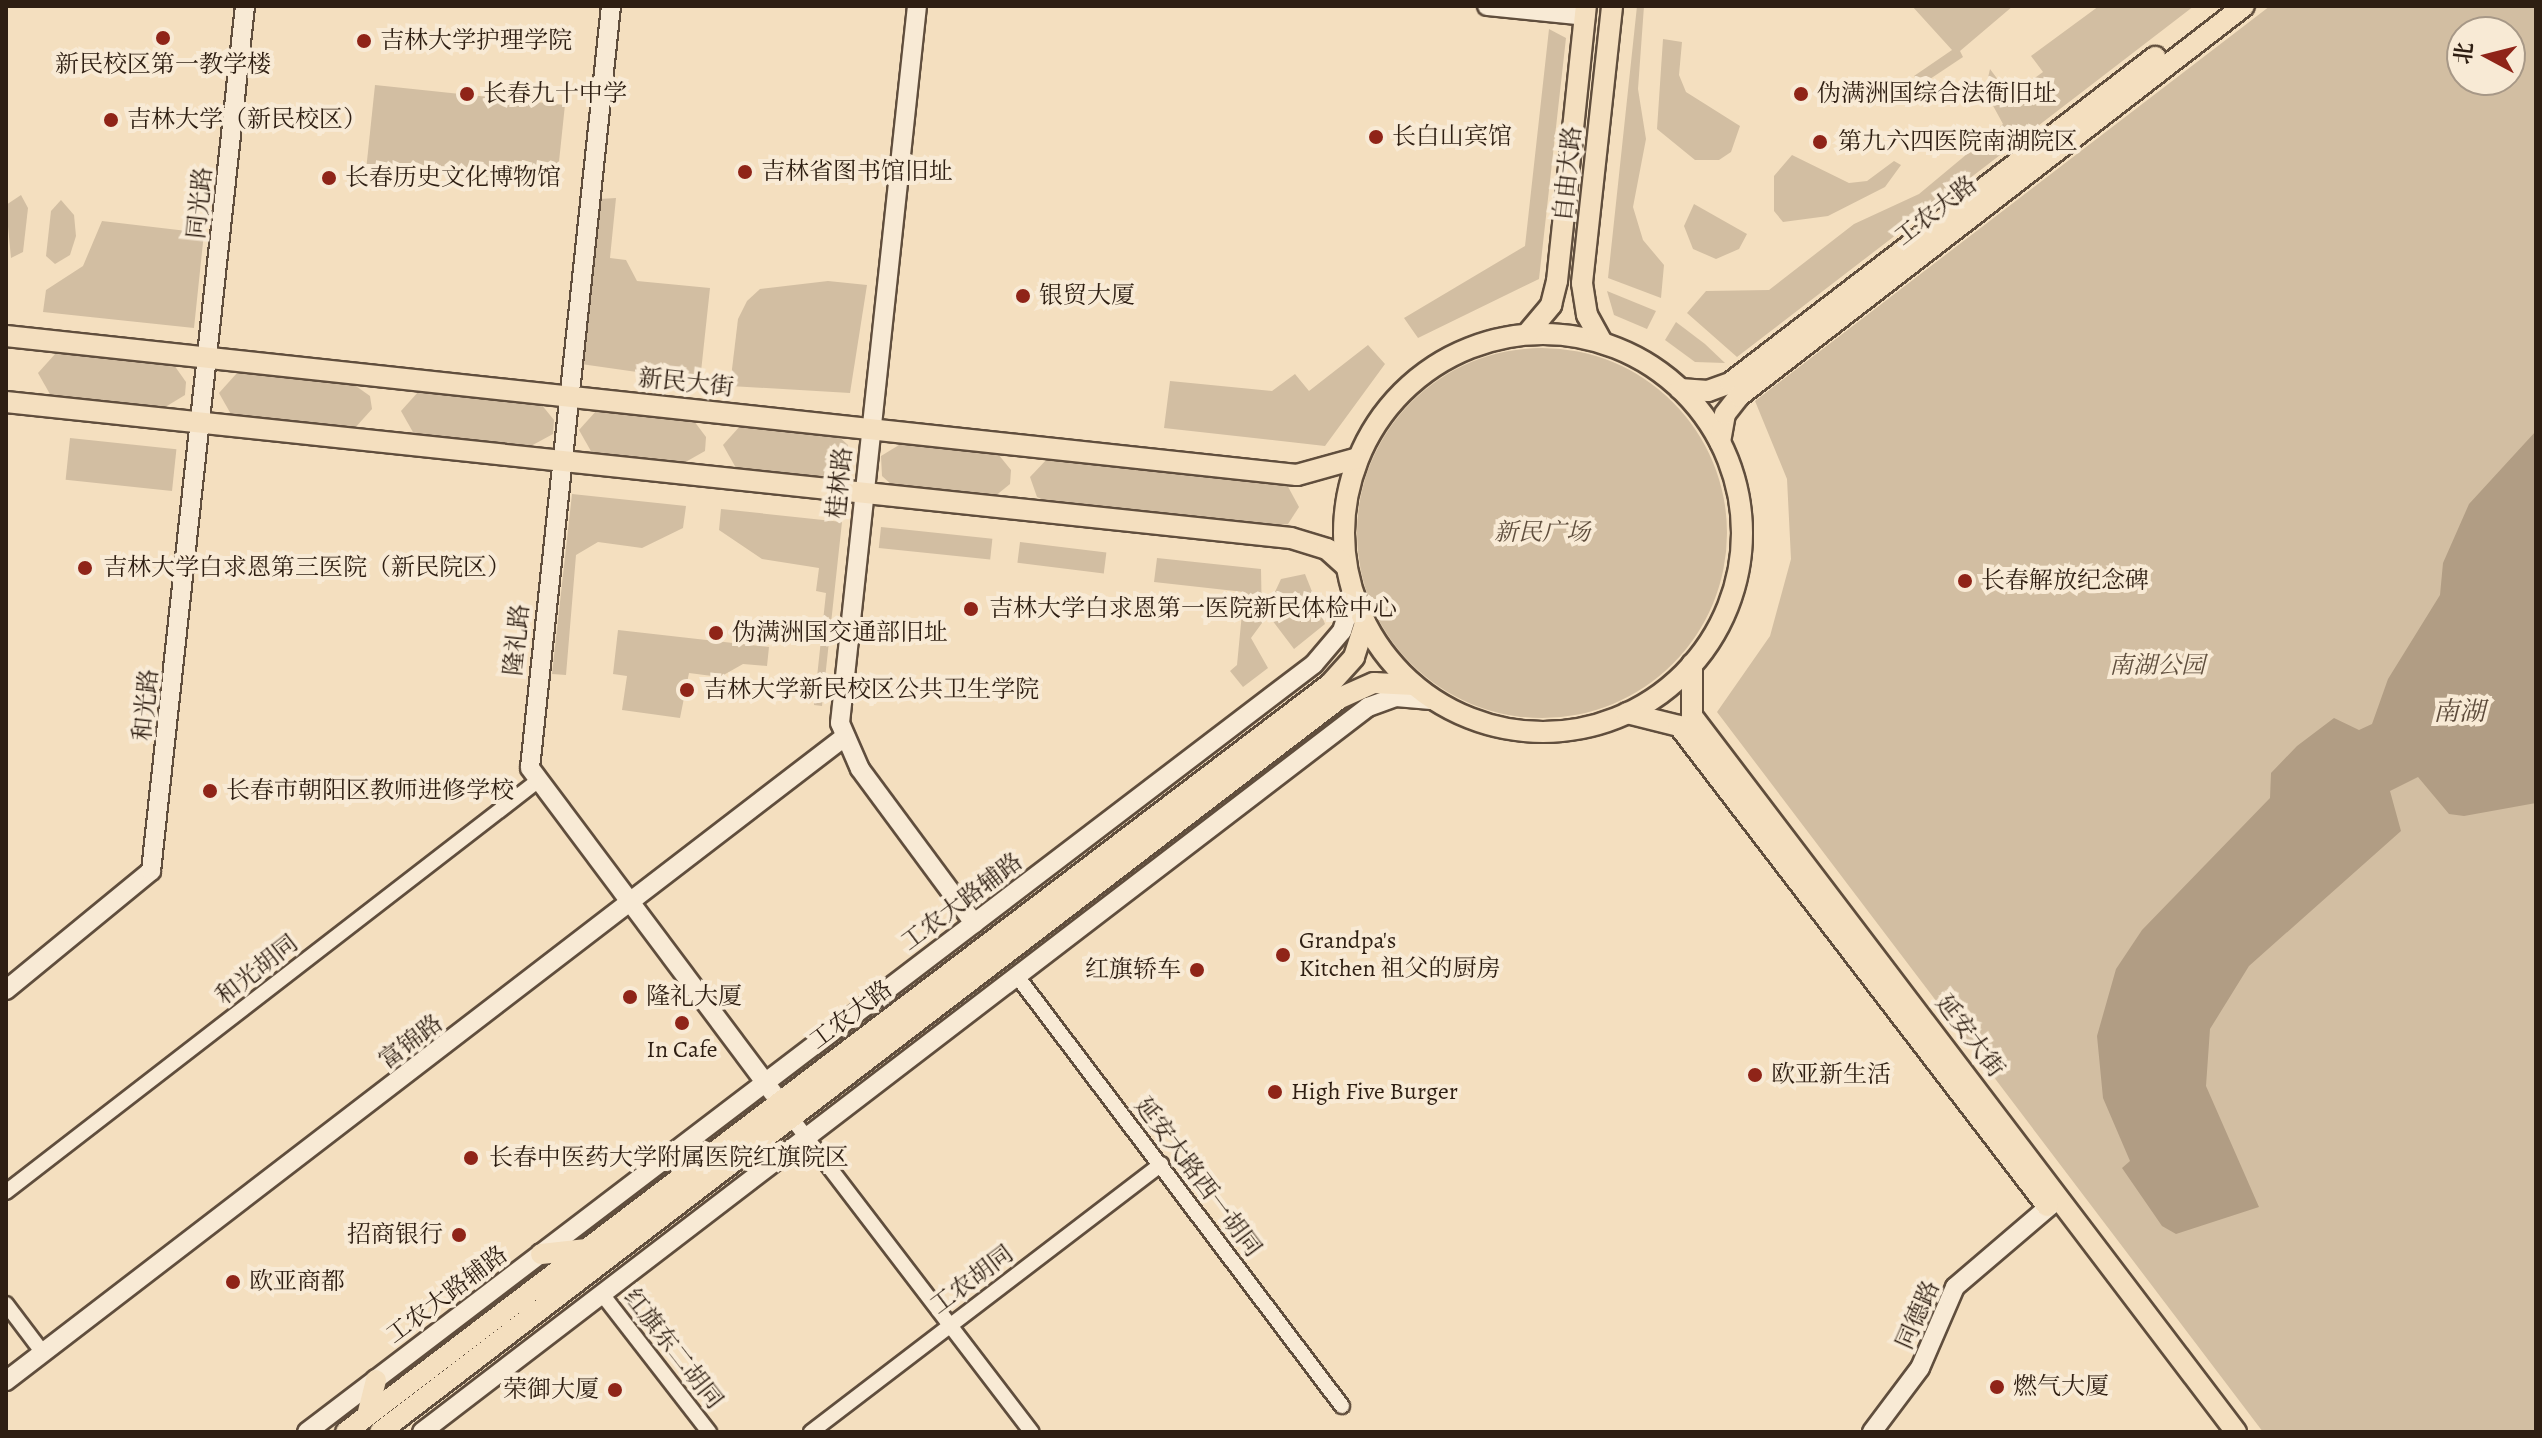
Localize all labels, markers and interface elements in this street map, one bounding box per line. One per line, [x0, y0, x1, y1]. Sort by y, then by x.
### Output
north arrow [2446, 16, 2526, 96]
place label: 吉林大学护理学院 [380, 27, 572, 55]
marker: 新民校区第一教学楼 [154, 29, 172, 47]
marker: 吉林大学护理学院 [355, 32, 373, 50]
text: 北 [2448, 41, 2480, 66]
place label: 新民校区第一教学楼 [55, 51, 271, 79]
place label: 长春九十中学 [483, 80, 627, 108]
place label: 伪满洲国综合法衙旧址 [1817, 80, 2057, 108]
marker: 长春九十中学 [458, 85, 476, 103]
marker: 伪满洲国综合法衙旧址 [1792, 85, 1810, 103]
place label: 吉林大学（新民校区） [127, 106, 367, 134]
marker: 吉林大学（新民校区） [102, 111, 120, 129]
place label: 长白山宾馆 [1392, 123, 1512, 151]
street label: 自由大路 [1549, 125, 1587, 223]
marker: 长白山宾馆 [1367, 128, 1385, 146]
place label: 第九六四医院南湖院区 [1838, 128, 2078, 156]
marker: 第九六四医院南湖院区 [1809, 131, 1831, 153]
place label: 吉林省图书馆旧址 [761, 158, 953, 186]
marker: 吉林省图书馆旧址 [736, 163, 754, 181]
place label: 长春历史文化博物馆 [345, 164, 561, 192]
street label: 同光路 [182, 166, 218, 240]
marker: 长春历史文化博物馆 [320, 169, 338, 187]
street label: 工农大路 [1889, 170, 1983, 252]
place label: 银贸大厦 [1039, 282, 1135, 310]
marker: 银贸大厦 [1014, 287, 1032, 305]
street label: 新民大街 [637, 364, 735, 402]
street label: 桂林路 [822, 446, 858, 520]
park label: 新民广场 [1494, 519, 1590, 547]
place label: 吉林大学白求恩第三医院（新民院区） [103, 554, 511, 582]
marker: 吉林大学白求恩第三医院（新民院区） [74, 557, 96, 579]
place label: 长春解放纪念碑 [1981, 567, 2149, 595]
marker: 长春解放纪念碑 [1956, 572, 1974, 590]
place label: 吉林大学白求恩第一医院新民体检中心 [989, 595, 1397, 623]
marker: 吉林大学白求恩第一医院新民体检中心 [960, 598, 982, 620]
street label: 隆礼路 [499, 603, 535, 677]
place label: 伪满洲国交通部旧址 [732, 619, 948, 647]
marker: 伪满洲国交通部旧址 [707, 624, 725, 642]
park label: 南湖公园 [2109, 652, 2205, 680]
street label: 和光路 [128, 668, 164, 742]
place label: 吉林大学新民校区公共卫生学院 [703, 676, 1039, 704]
marker: 吉林大学新民校区公共卫生学院 [678, 681, 696, 699]
water label: 南湖 [2433, 696, 2485, 728]
place label: 长春市朝阳区教师进修学校 [226, 777, 514, 805]
marker: 长春市朝阳区教师进修学校 [201, 782, 219, 800]
street label: 工农大路辅路 [896, 847, 1028, 957]
place label: Grandpa's Kitchen 祖父的厨房 [1299, 927, 1500, 983]
street label: 和光胡同 [210, 929, 304, 1011]
marker: Grandpa's Kitchen 祖父的厨房 [1274, 946, 1292, 964]
place label: 红旗轿车 [1085, 956, 1181, 984]
marker: 红旗轿车 [1188, 961, 1206, 979]
street label: 工农大路 [804, 975, 898, 1055]
place label: 隆礼大厦 [646, 983, 742, 1011]
marker: 隆礼大厦 [621, 988, 639, 1006]
street label: 延安大街 [1930, 989, 2010, 1083]
street label: 富锦路 [374, 1009, 448, 1075]
marker: In Cafe [673, 1014, 691, 1032]
place label: In Cafe [647, 1036, 717, 1064]
place label: 欧亚新生活 [1771, 1061, 1891, 1089]
marker: 欧亚新生活 [1746, 1066, 1764, 1084]
place label: High Five Burger [1291, 1078, 1458, 1106]
marker: High Five Burger [1266, 1083, 1284, 1101]
street label: 延安大路西一胡同 [1129, 1092, 1267, 1262]
place label: 长春中医药大学附属医院红旗院区 [489, 1144, 849, 1172]
marker: 长春中医药大学附属医院红旗院区 [460, 1147, 482, 1169]
place label: 招商银行 [347, 1221, 443, 1249]
marker: 招商银行 [450, 1226, 468, 1244]
street label: 工农大路辅路 [381, 1240, 513, 1350]
street label: 工农胡同 [925, 1240, 1019, 1320]
place label: 欧亚商都 [249, 1268, 345, 1296]
marker: 欧亚商都 [224, 1273, 242, 1291]
street label: 同德路 [1890, 1276, 1946, 1354]
street label: 红旗东二胡同 [617, 1283, 729, 1415]
place label: 燃气大厦 [2013, 1373, 2109, 1401]
place label: 荣御大厦 [503, 1376, 599, 1404]
marker: 燃气大厦 [1988, 1378, 2006, 1396]
marker: 荣御大厦 [606, 1381, 624, 1399]

